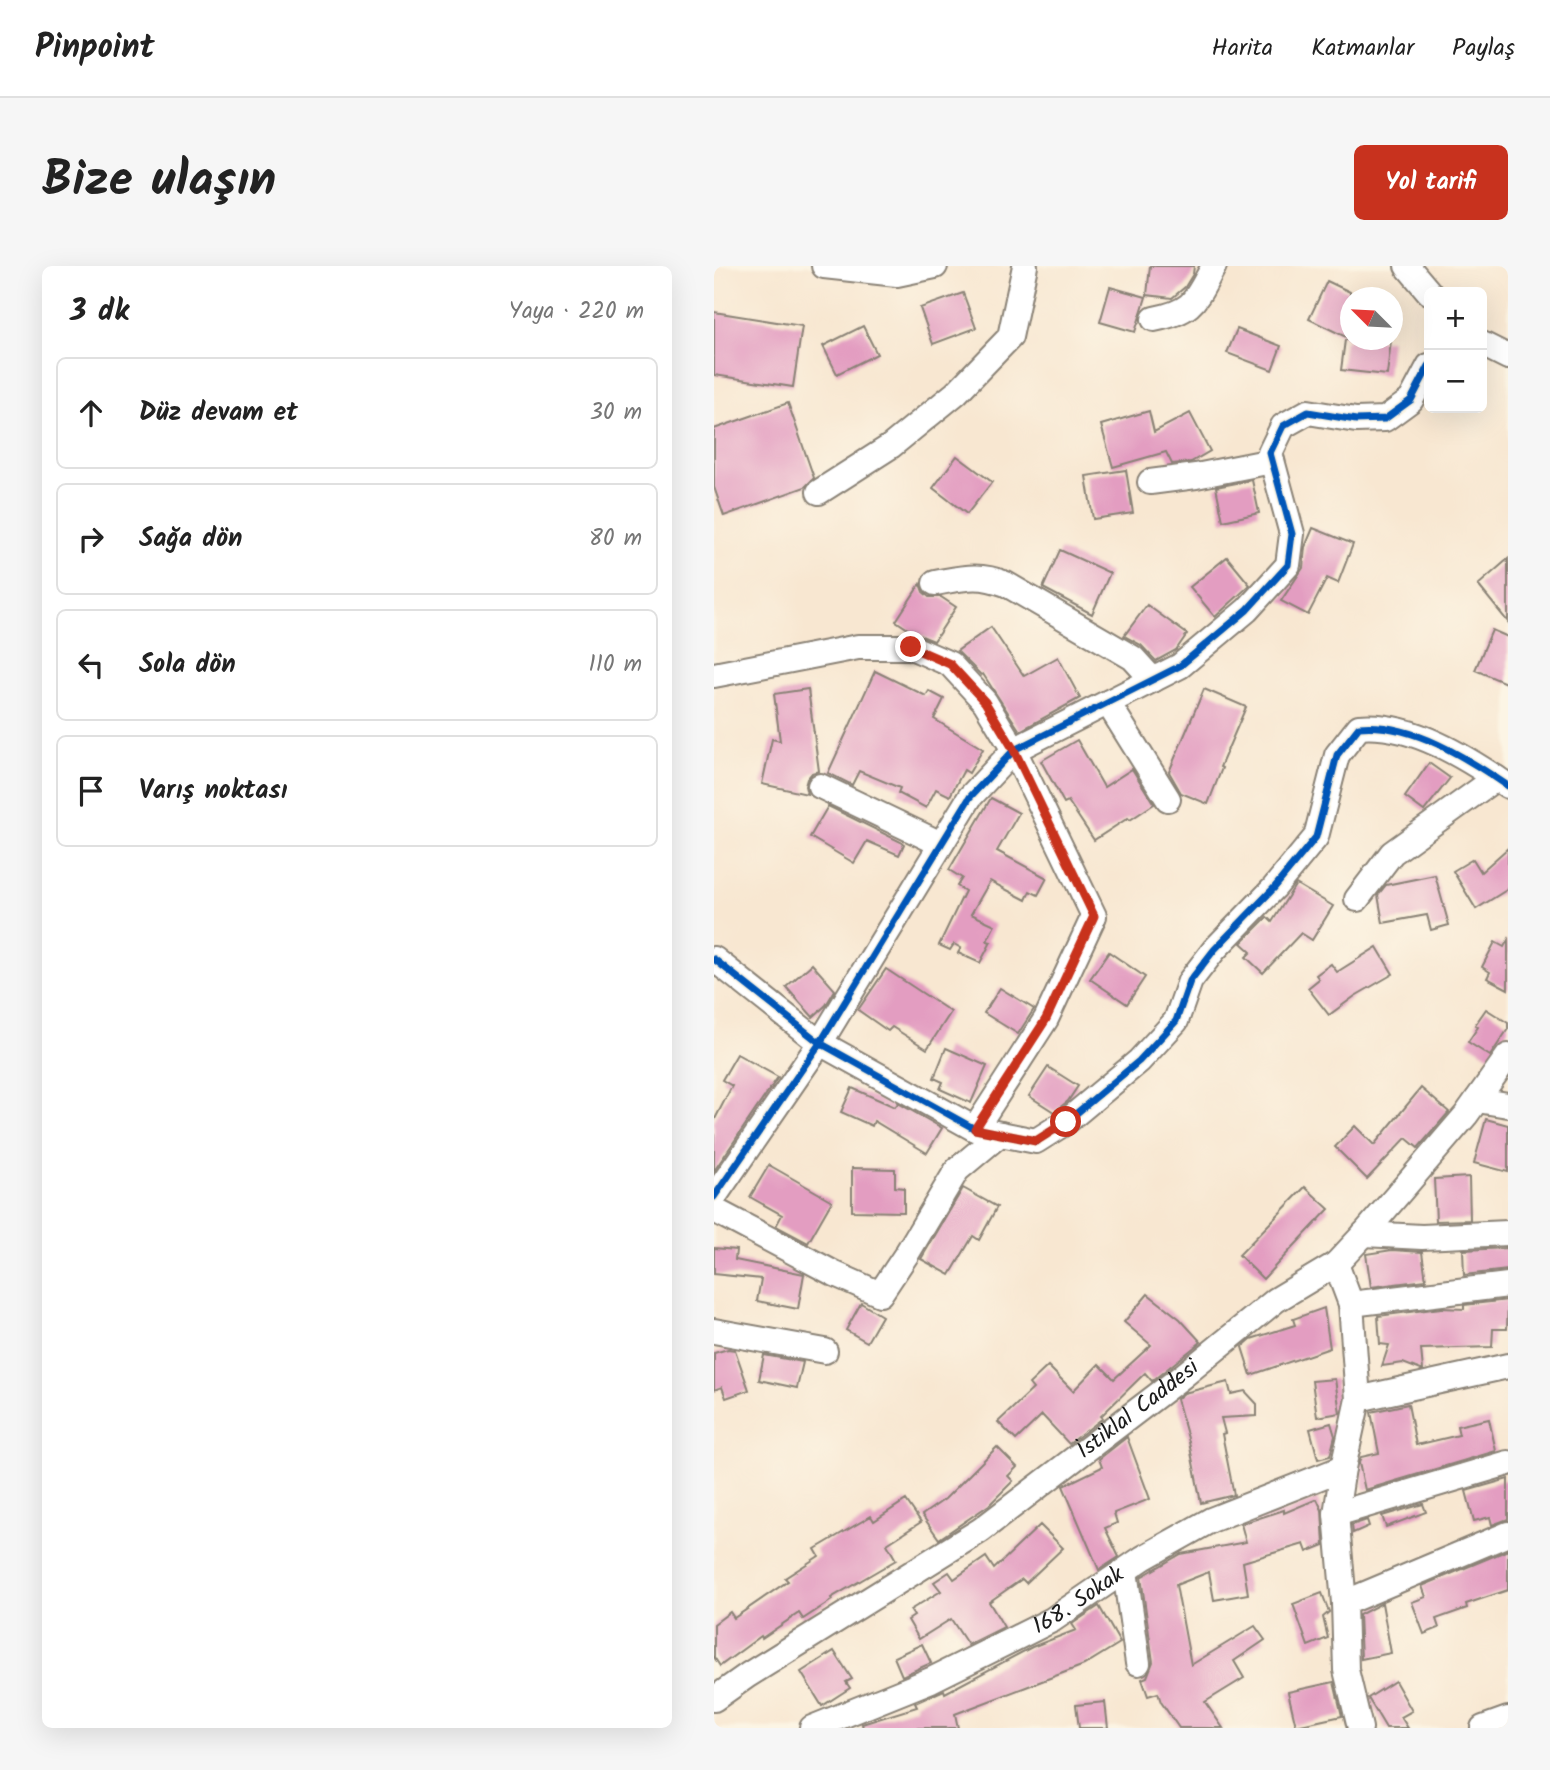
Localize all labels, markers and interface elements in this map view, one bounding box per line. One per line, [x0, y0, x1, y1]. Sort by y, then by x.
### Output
text: Pinpoint [35, 22, 155, 75]
text: Harita [1212, 29, 1273, 68]
text: Katmanlar [1311, 29, 1414, 68]
text: Paylaş [1452, 29, 1515, 68]
text: Bize ulaşın [42, 143, 276, 221]
button: Yol tarifi [1354, 145, 1508, 220]
north arrow [1340, 287, 1403, 350]
map controls [1424, 287, 1487, 413]
button: + [1424, 287, 1487, 350]
text: 3 dk [70, 288, 129, 336]
text: Yaya · 220 m [509, 294, 644, 330]
button: − [1424, 350, 1487, 413]
text: Düz devam et [139, 392, 298, 434]
icon: ahead [72, 394, 110, 432]
text: 30 m [590, 395, 642, 431]
text: Sağa dön [139, 518, 242, 560]
icon: right [72, 520, 110, 558]
text: 80 m [589, 521, 642, 557]
route end [895, 631, 926, 662]
text: Sola dön [139, 644, 236, 686]
icon: left [72, 646, 110, 684]
text: 110 m [589, 647, 642, 683]
text: Varış noktası [139, 770, 287, 812]
icon: arrive [72, 772, 110, 810]
route start [1050, 1106, 1081, 1137]
street label: İstiklal Caddesi [1069, 1350, 1209, 1469]
street label: 168. Sokak [1027, 1557, 1132, 1645]

